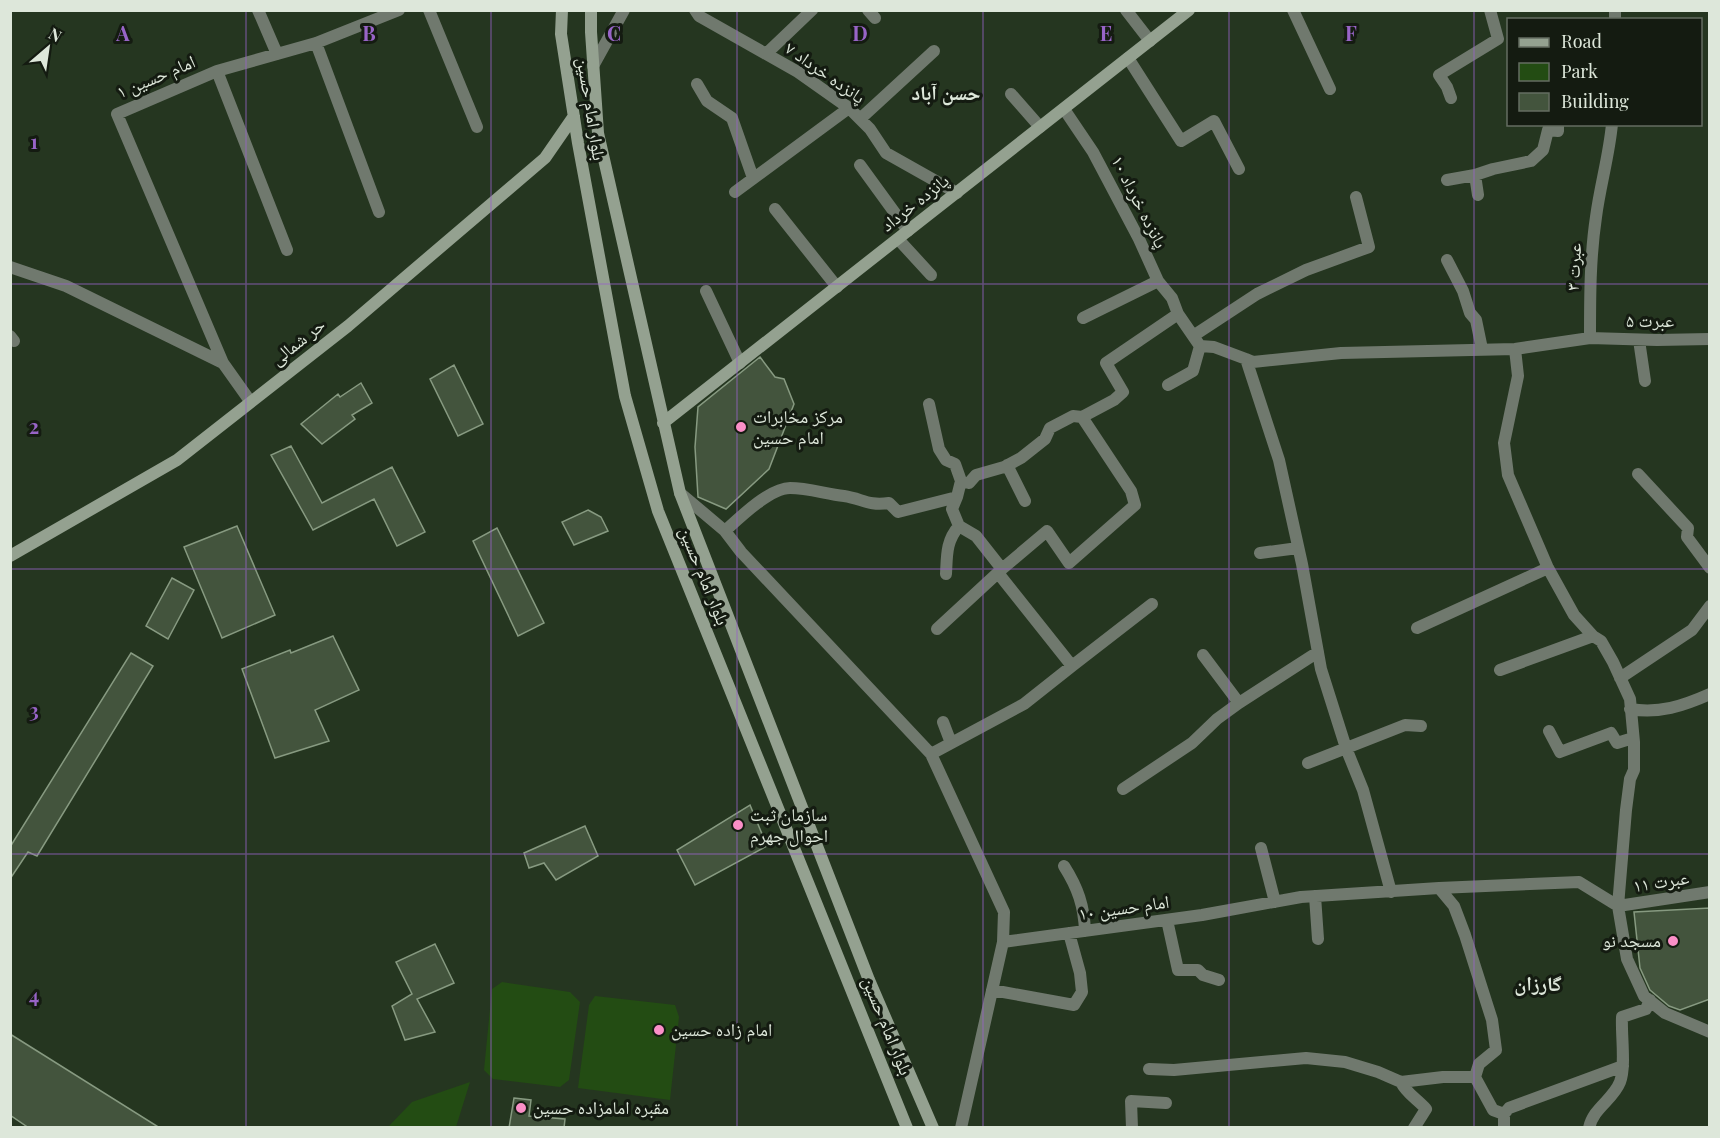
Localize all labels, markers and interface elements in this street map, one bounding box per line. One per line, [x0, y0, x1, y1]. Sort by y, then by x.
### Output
north arrow [18, 18, 78, 78]
legend [1507, 18, 1702, 126]
text: A [115, 19, 130, 46]
text: B [362, 19, 376, 46]
text: C [607, 19, 621, 46]
text: D [852, 19, 868, 46]
text: E [1100, 19, 1112, 46]
text: F [1345, 19, 1357, 46]
text: N [45, 22, 66, 47]
text: Road [1561, 29, 1602, 53]
street label: پانزده خرداد ۷ [781, 36, 870, 109]
street label: امام حسین ۱ [113, 49, 199, 104]
street label: بلوار امام حسین [571, 55, 612, 162]
text: Park [1561, 59, 1598, 83]
district label: حسن آباد [911, 78, 981, 106]
text: Building [1561, 89, 1629, 113]
text: 1 [30, 127, 38, 154]
street label: پانزده خرداد ۱۰ [1106, 151, 1173, 252]
street label: پانزده خرداد [875, 168, 953, 236]
street label: عبرت ۳ [1560, 242, 1586, 292]
street label: عبرت ۵ [1626, 308, 1674, 332]
street label: حر شمالی [265, 312, 330, 370]
place label: مرکز مخابرات امام حسین [753, 404, 843, 450]
text: 2 [29, 412, 39, 439]
marker: مرکز مخابرات امام حسین [734, 420, 748, 434]
street label: بلوار امام حسین [673, 523, 736, 629]
text: 3 [29, 696, 39, 723]
place label: سازمان ثبت احوال جهرم [750, 802, 828, 848]
marker: سازمان ثبت احوال جهرم [731, 818, 745, 832]
street label: عبرت ۱۱ [1631, 865, 1690, 897]
street label: امام حسین ۱۰ [1077, 889, 1171, 926]
place label: مسجد نو [1602, 928, 1661, 952]
marker: مسجد نو [1666, 934, 1680, 948]
district label: گارزان [1514, 969, 1562, 996]
street label: بلوار امام حسین [856, 973, 919, 1079]
text: 4 [29, 981, 39, 1008]
place label: امام زاده حسین [671, 1017, 772, 1042]
marker: امام زاده حسین [652, 1023, 666, 1037]
place label: مقبره امامزاده حسین [533, 1095, 669, 1119]
marker: مقبره امامزاده حسین [514, 1101, 528, 1115]

